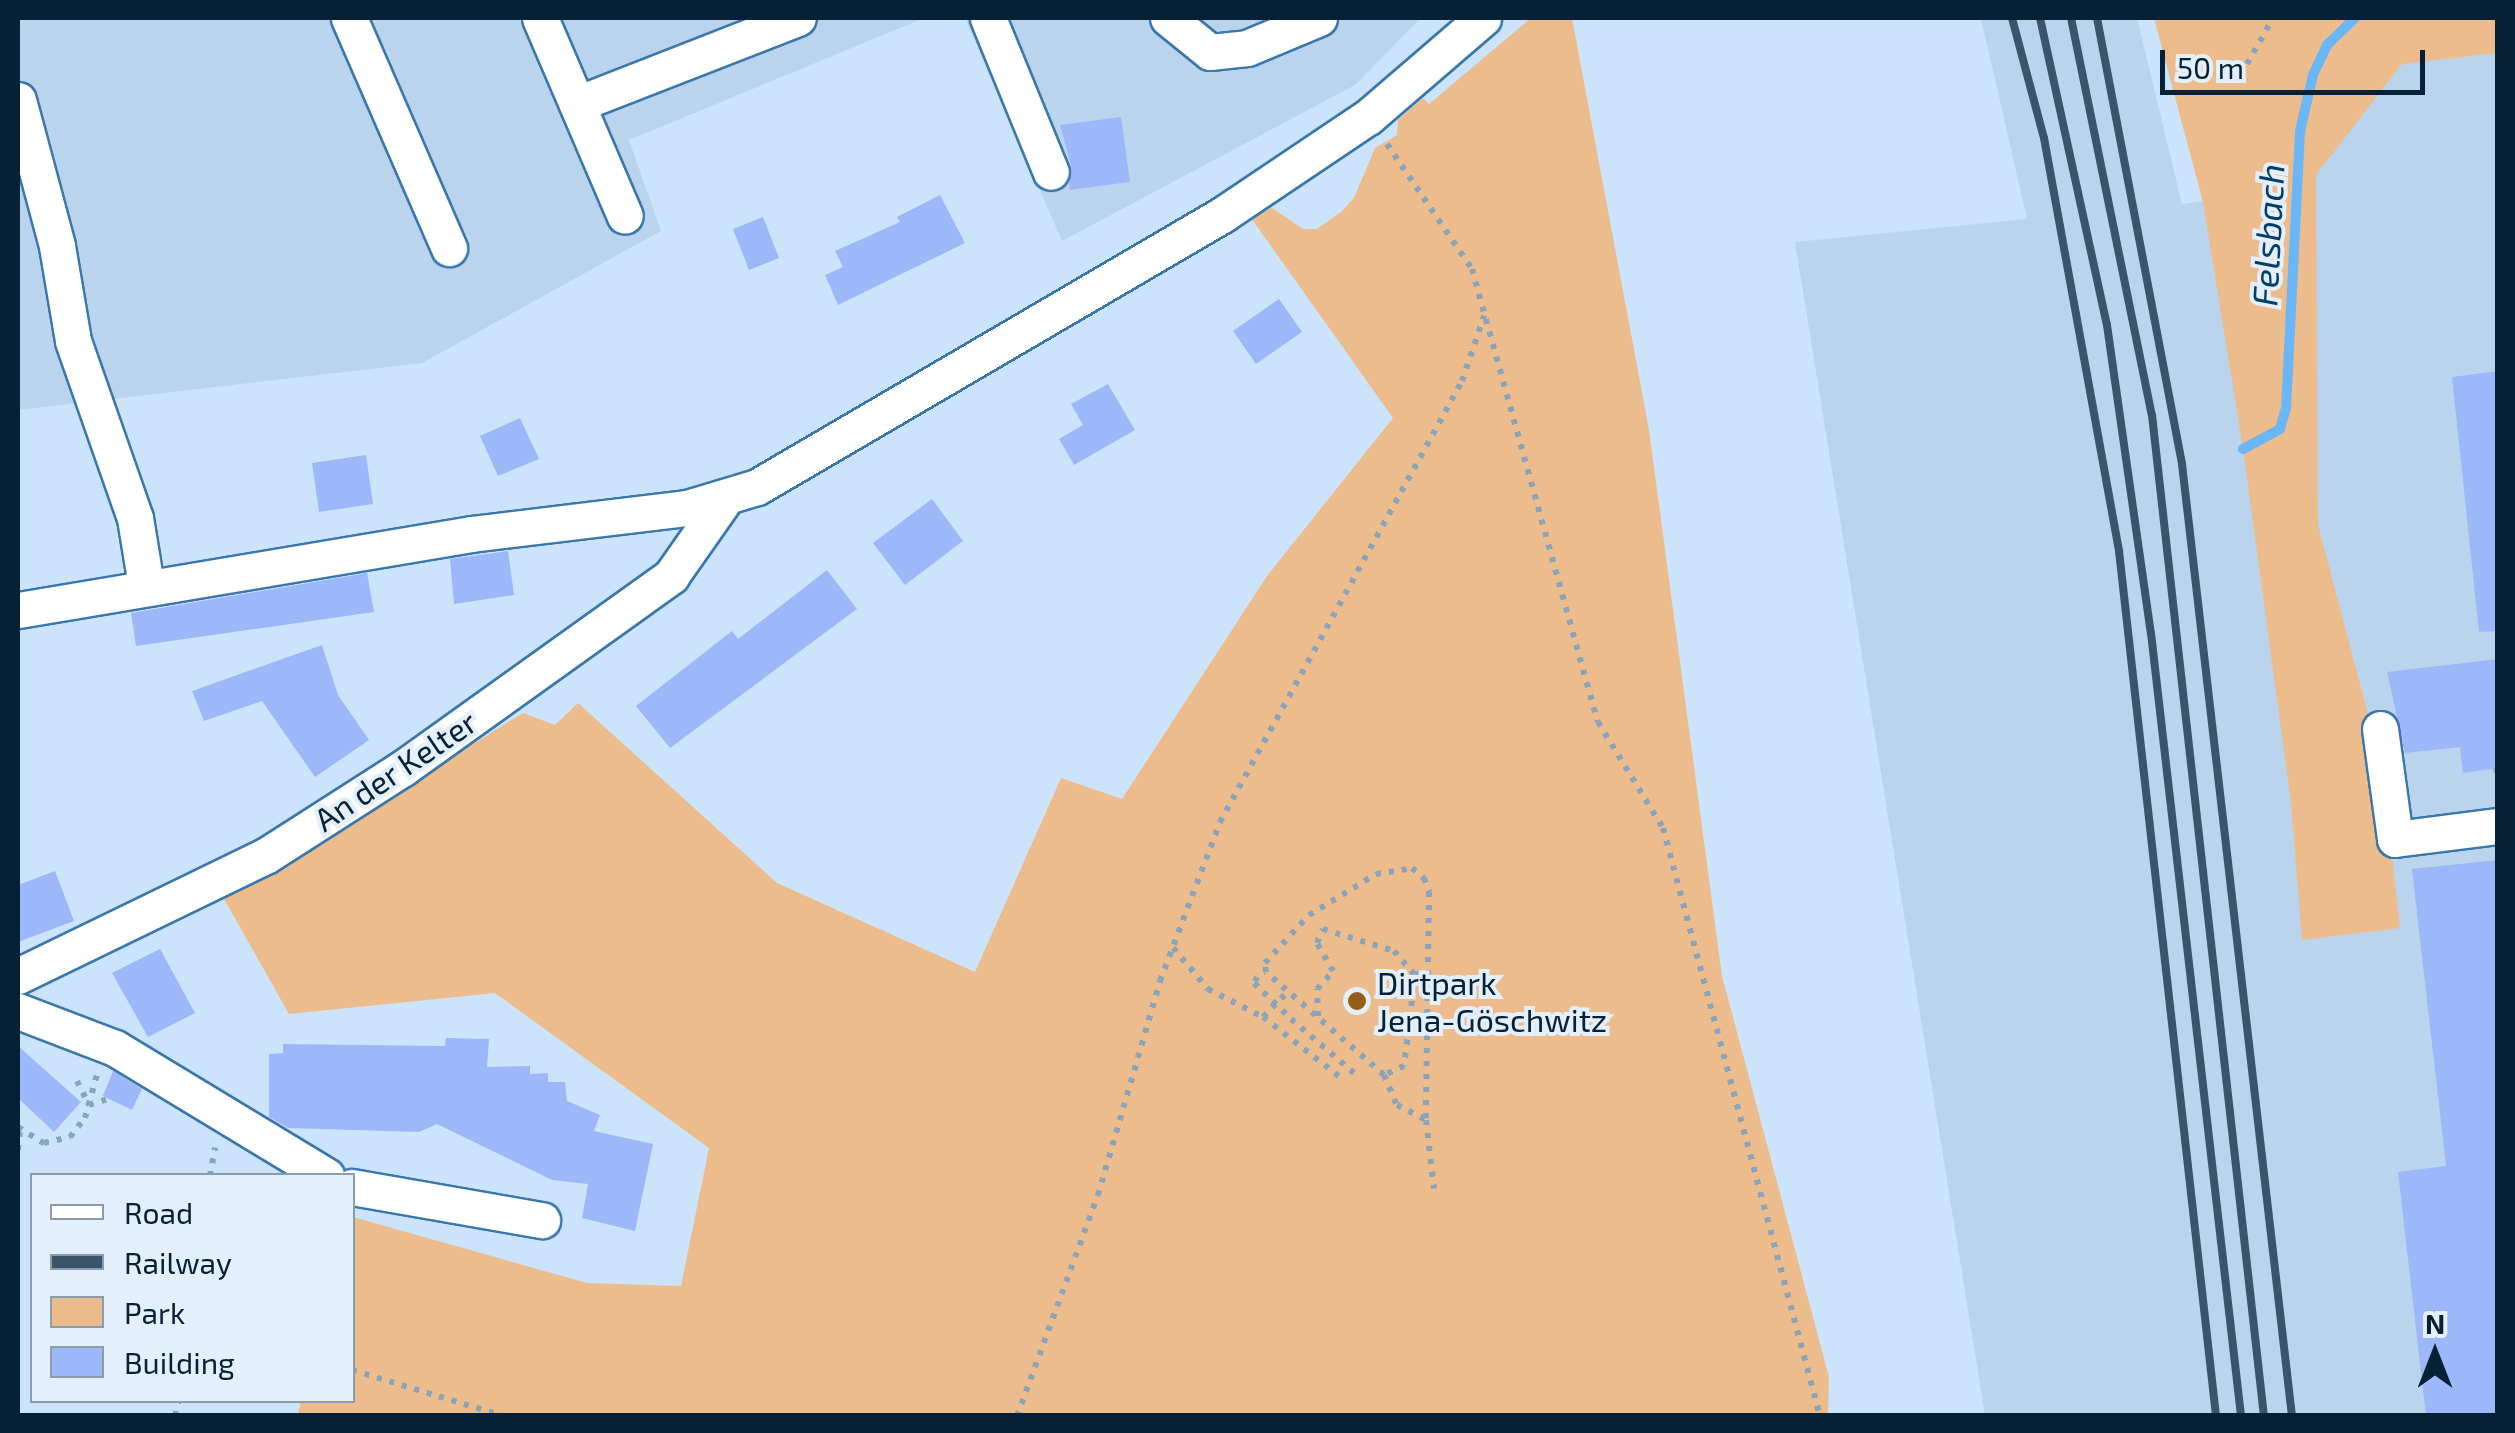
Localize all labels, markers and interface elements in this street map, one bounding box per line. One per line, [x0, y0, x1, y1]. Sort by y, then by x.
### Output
scale bar [2165, 30, 2430, 92]
text: 50 m [2177, 49, 2244, 85]
water label: Felsbach [2242, 163, 2292, 307]
street label: An der Kelter [306, 701, 484, 839]
place label: Dirtpark Jena-Göschwitz [1377, 964, 1607, 1039]
marker: Dirtpark Jena-Göschwitz [1346, 990, 1368, 1012]
legend [30, 1173, 355, 1403]
text: Road [124, 1194, 193, 1230]
text: Railway [124, 1244, 232, 1280]
text: Park [124, 1294, 185, 1330]
north arrow [2385, 1303, 2485, 1403]
text: N [2425, 1306, 2445, 1340]
text: Building [124, 1344, 235, 1380]

